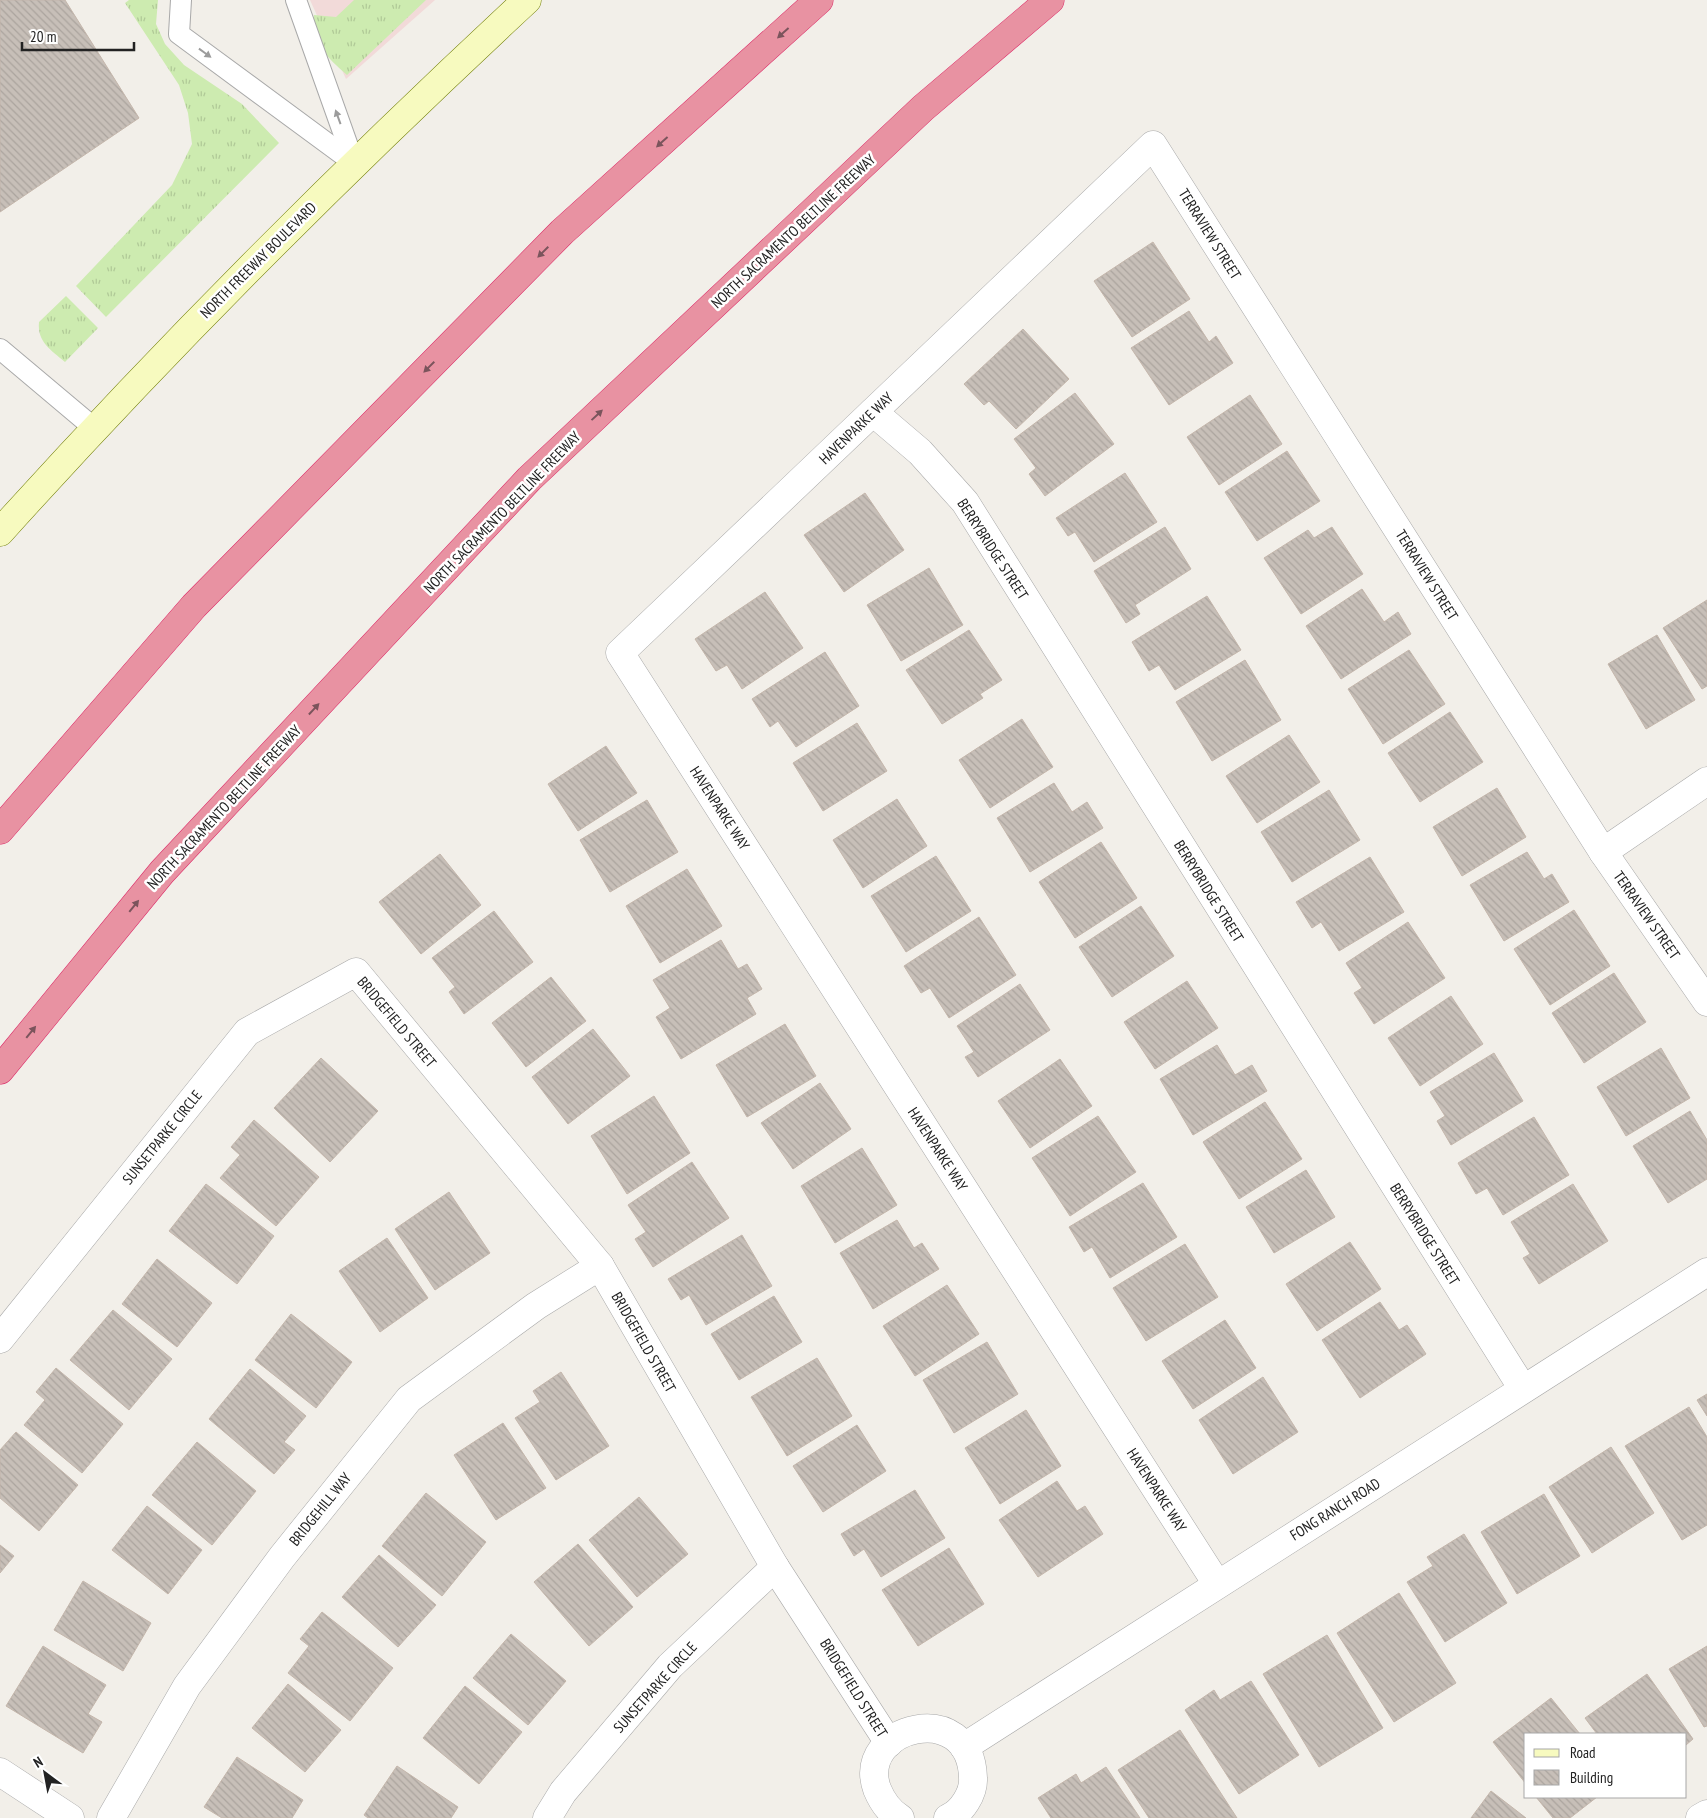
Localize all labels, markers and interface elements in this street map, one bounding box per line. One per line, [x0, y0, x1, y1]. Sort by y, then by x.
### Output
scale bar [22, 20, 135, 52]
text: 20 m [30, 27, 56, 46]
one-way arrow [778, 27, 790, 39]
one-way arrow [198, 48, 212, 58]
one-way arrow [334, 109, 342, 124]
one-way arrow [656, 136, 669, 147]
street label: NORTH SACRAMENTO BELTLINE FREEWAY [707, 150, 879, 312]
street label: TERRAVIEW STREET [1175, 185, 1246, 283]
street label: NORTH FREEWAY BOULEVARD [196, 198, 320, 322]
one-way arrow [537, 245, 549, 257]
one-way arrow [423, 361, 435, 373]
street label: HAVENPARKE WAY [815, 388, 897, 468]
one-way arrow [590, 409, 602, 421]
street label: NORTH SACRAMENTO BELTLINE FREEWAY [420, 427, 585, 597]
street label: BERRYBRIDGE STREET [953, 495, 1033, 603]
street label: TERRAVIEW STREET [1392, 526, 1463, 624]
one-way arrow [308, 703, 320, 715]
street label: NORTH SACRAMENTO BELTLINE FREEWAY [143, 721, 305, 893]
street label: HAVENPARKE WAY [686, 763, 754, 853]
street label: BERRYBRIDGE STREET [1170, 837, 1248, 946]
street label: TERRAVIEW STREET [1610, 867, 1685, 963]
one-way arrow [129, 900, 140, 913]
street label: BRIDGEFIELD STREET [353, 973, 441, 1072]
one-way arrow [25, 1026, 36, 1039]
street label: SUNSETPARKE CIRCLE [118, 1086, 206, 1188]
street label: HAVENPARKE WAY [904, 1104, 972, 1194]
street label: BERRYBRIDGE STREET [1386, 1180, 1464, 1289]
street label: BRIDGEFIELD STREET [608, 1288, 681, 1396]
street label: HAVENPARKE WAY [1123, 1445, 1191, 1535]
street label: BRIDGEHILL WAY [285, 1468, 355, 1549]
street label: FONG RANCH ROAD [1286, 1474, 1384, 1544]
street label: BRIDGEFIELD STREET [816, 1635, 892, 1741]
street label: SUNSETPARKE CIRCLE [609, 1638, 701, 1736]
legend [1524, 1733, 1687, 1798]
text: Road [1570, 1743, 1596, 1762]
north arrow [20, 1748, 70, 1798]
text: N [30, 1752, 46, 1772]
text: Building [1570, 1768, 1613, 1787]

